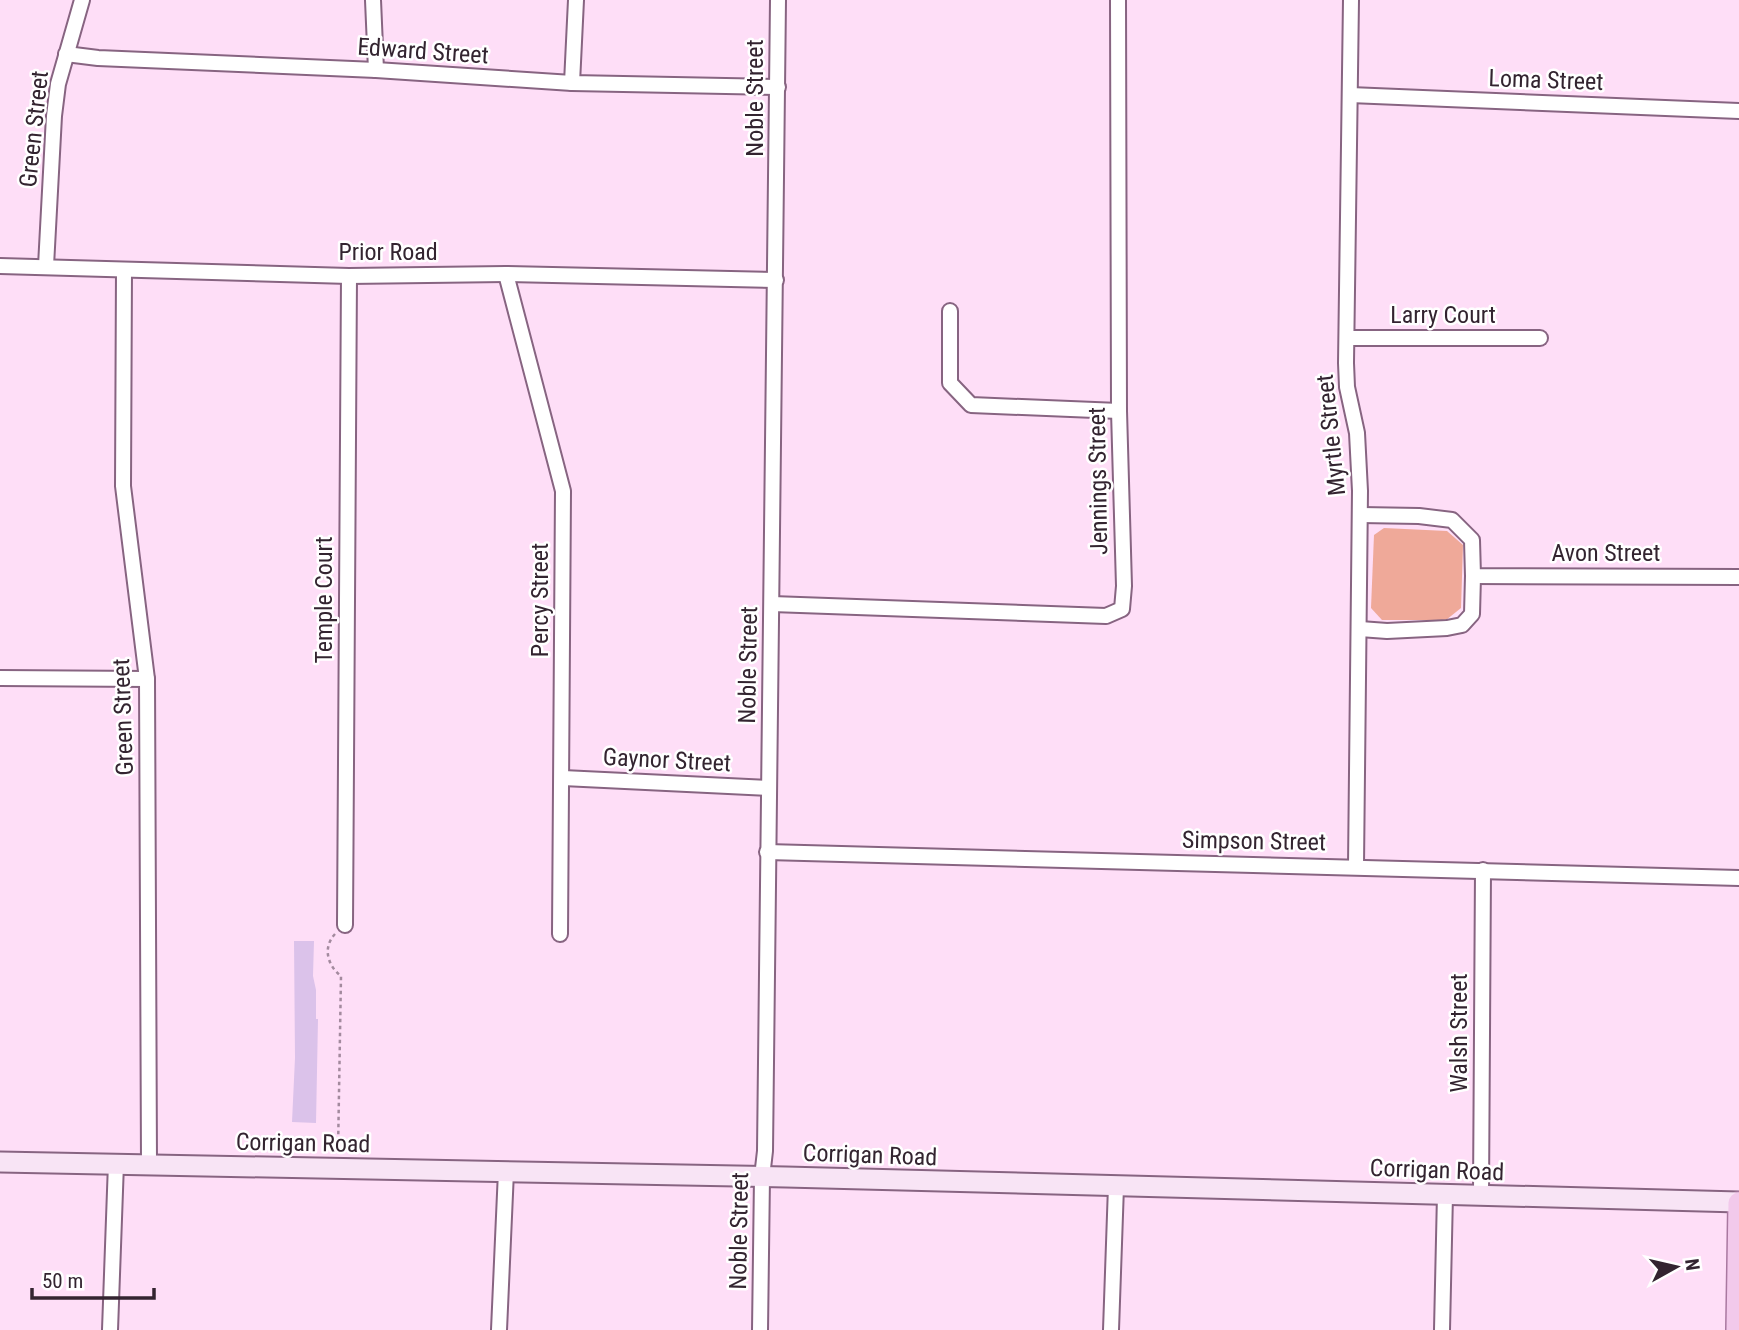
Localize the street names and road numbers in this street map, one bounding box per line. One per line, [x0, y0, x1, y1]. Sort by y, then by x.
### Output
street label: Edward Street [356, 32, 490, 70]
street label: Noble Street [741, 39, 769, 157]
street label: Loma Street [1488, 64, 1604, 96]
street label: Green Street [14, 69, 54, 189]
street label: Prior Road [338, 238, 438, 266]
street label: Larry Court [1390, 301, 1496, 329]
street label: Myrtle Street [1311, 373, 1351, 497]
street label: Jennings Street [1083, 407, 1113, 555]
street label: Temple Court [310, 536, 338, 664]
street label: Avon Street [1552, 539, 1660, 567]
street label: Percy Street [526, 543, 554, 657]
street label: Noble Street [733, 606, 763, 724]
street label: Green Street [107, 658, 139, 776]
street label: Gaynor Street [602, 743, 732, 777]
street label: Simpson Street [1182, 826, 1326, 856]
street label: Walsh Street [1445, 973, 1473, 1093]
street label: Corrigan Road [236, 1128, 370, 1158]
street label: Corrigan Road [802, 1139, 938, 1171]
street label: Corrigan Road [1369, 1154, 1505, 1186]
street label: Noble Street [724, 1172, 754, 1290]

